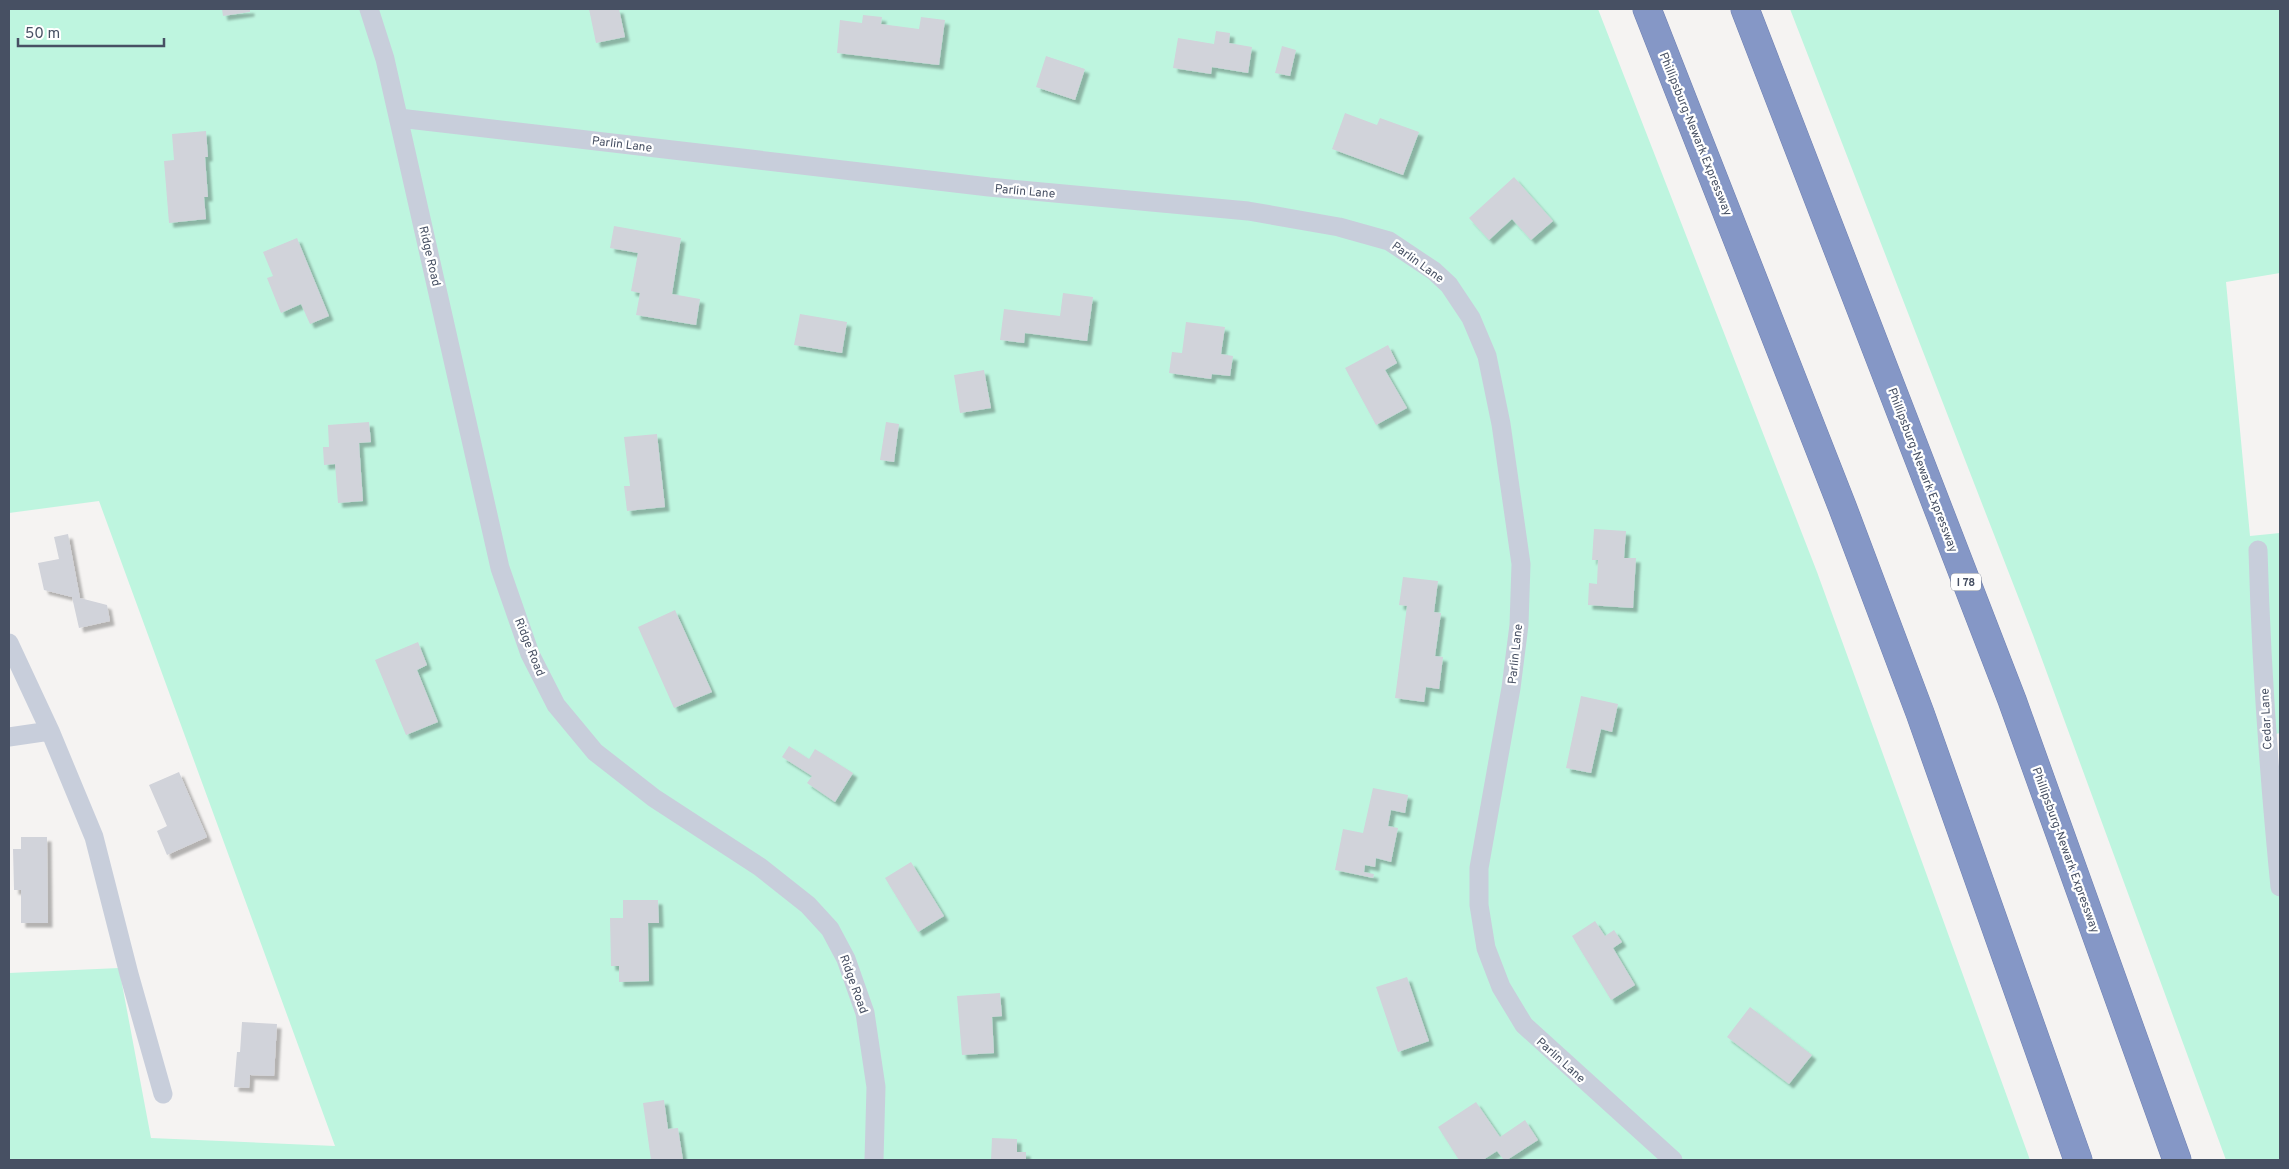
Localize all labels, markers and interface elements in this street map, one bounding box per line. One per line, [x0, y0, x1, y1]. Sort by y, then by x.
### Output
scale bar [18, 15, 164, 47]
text: 50 m [25, 25, 60, 44]
street label: Phillipsburg-Newark Expressway [1655, 50, 1735, 219]
street label: Parlin Lane [591, 133, 653, 157]
street label: Parlin Lane [994, 181, 1056, 203]
street label: Ridge Road [414, 224, 444, 288]
street label: Parlin Lane [1388, 238, 1447, 287]
street label: Phillipsburg-Newark Expressway [1883, 386, 1961, 555]
road number: I 78 [1951, 574, 1981, 590]
street label: Ridge Road [510, 616, 548, 679]
street label: Parlin Lane [1505, 623, 1527, 685]
street label: Cedar Lane [2257, 688, 2277, 750]
street label: Phillipsburg-Newark Expressway [2028, 765, 2103, 935]
street label: Ridge Road [835, 953, 871, 1016]
street label: Parlin Lane [1532, 1034, 1588, 1087]

